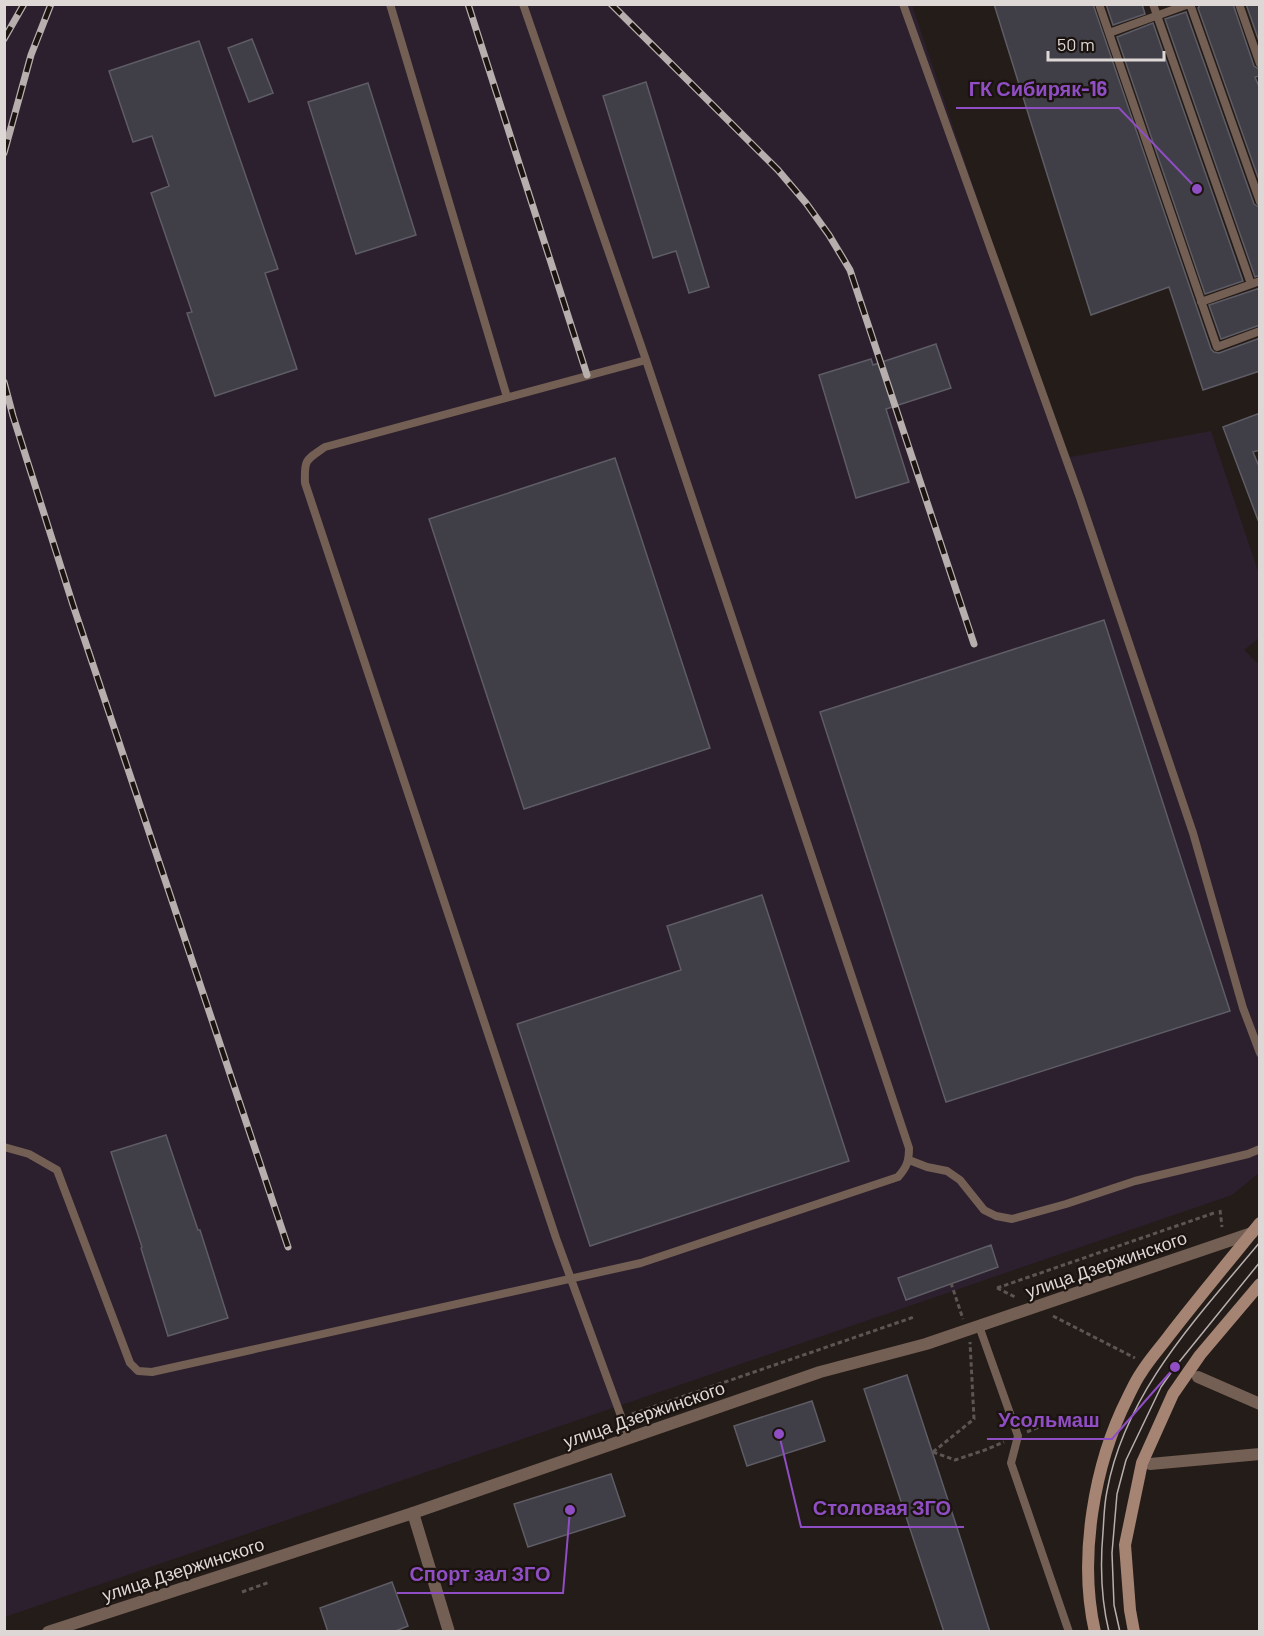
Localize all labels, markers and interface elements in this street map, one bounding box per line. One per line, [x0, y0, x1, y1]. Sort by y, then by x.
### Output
scale bar [1048, 24, 1164, 62]
text: 50 m [1057, 33, 1095, 55]
callout: ГК Сибиряк-16 [956, 70, 1119, 108]
text: ГК Сибиряк-16 [969, 76, 1108, 100]
street label: улица Дзержинского [1022, 1226, 1190, 1302]
street label: улица Дзержинского [560, 1376, 728, 1452]
callout: Усольмаш [987, 1401, 1112, 1439]
text: Усольмаш [998, 1407, 1100, 1431]
callout: Столовая ЗГО [801, 1489, 964, 1527]
text: Столовая ЗГО [813, 1495, 951, 1519]
street label: улица Дзержинского [99, 1532, 267, 1606]
callout: Спорт зал ЗГО [397, 1555, 563, 1593]
text: Спорт зал ЗГО [409, 1561, 551, 1585]

